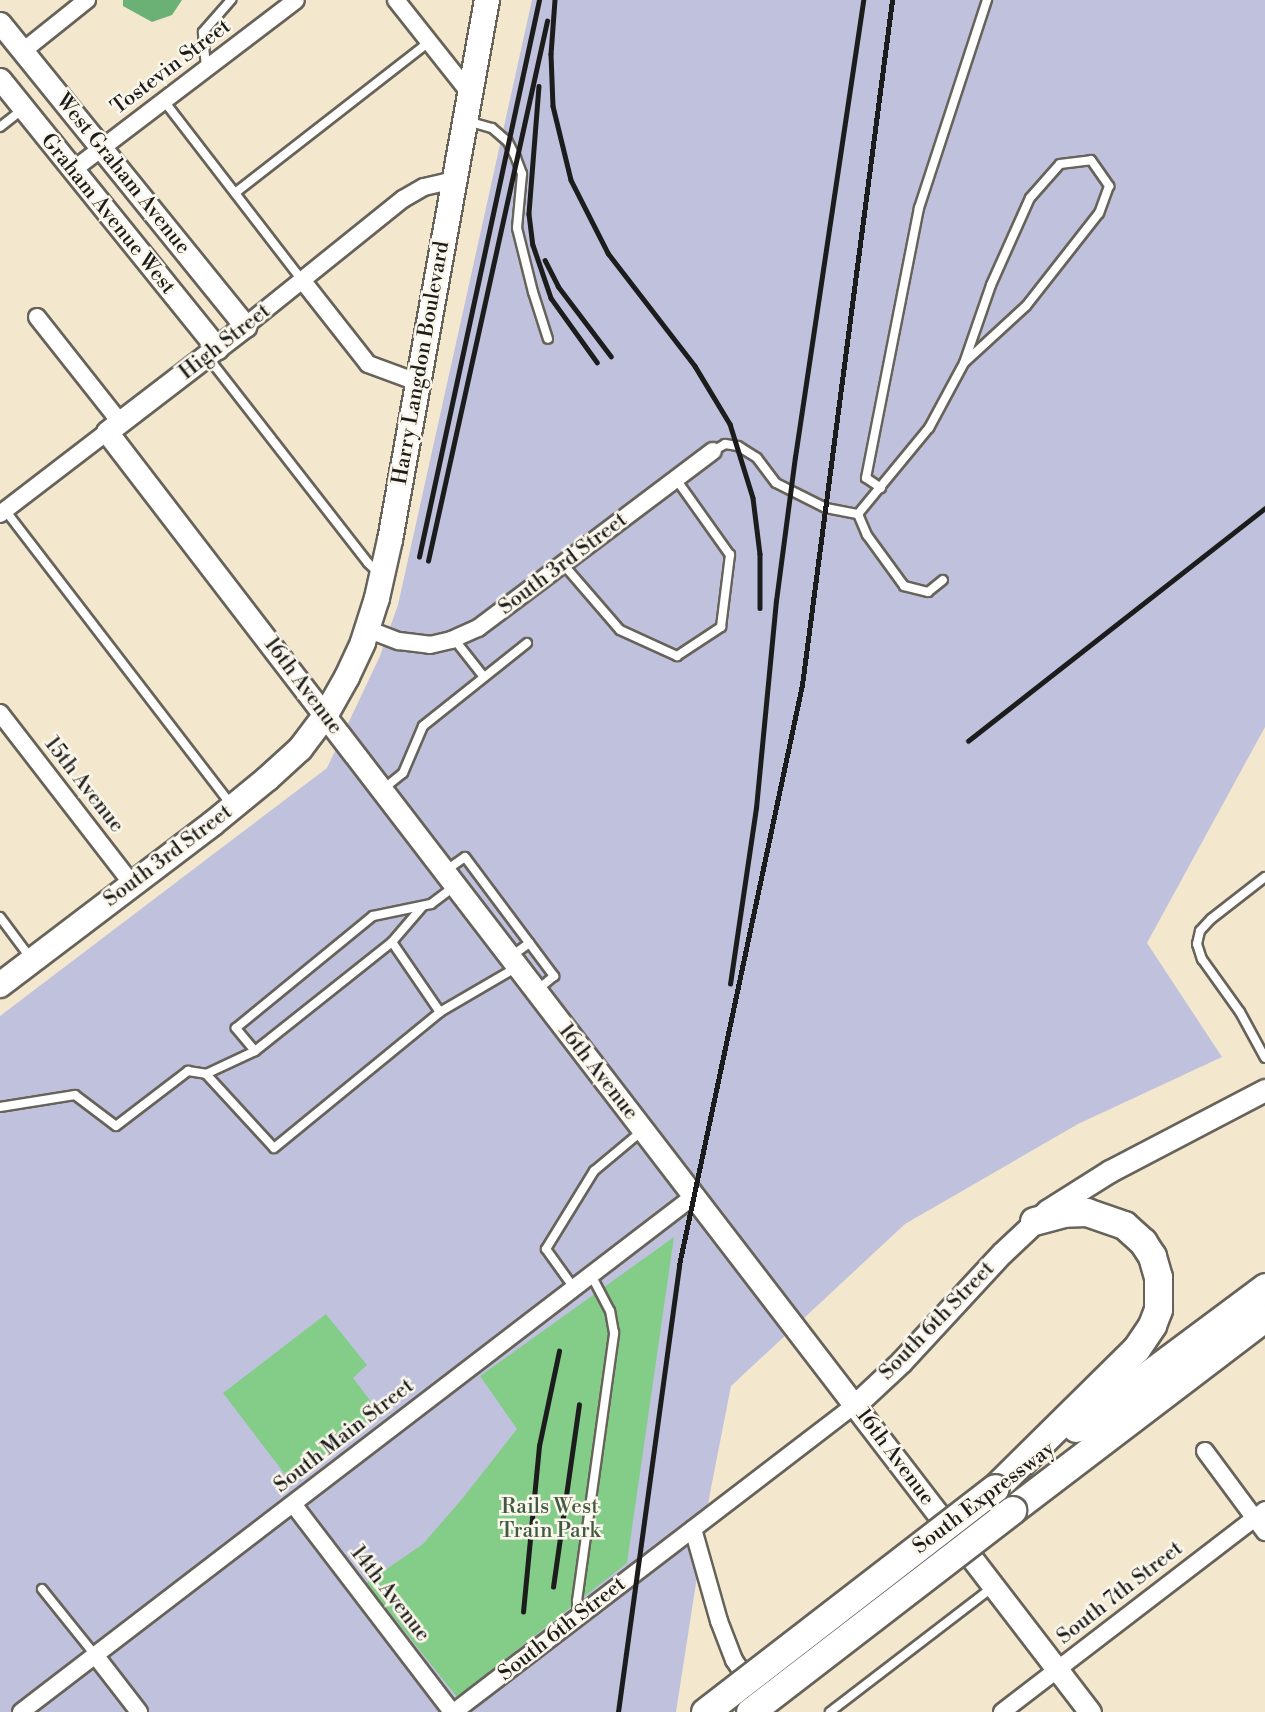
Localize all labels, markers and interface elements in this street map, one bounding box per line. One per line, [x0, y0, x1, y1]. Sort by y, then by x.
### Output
street label: Tostevin Street [106, 14, 236, 120]
street label: West Graham Avenue [50, 89, 196, 259]
street label: Graham Avenue West [35, 129, 181, 299]
street label: Harry Langdon Boulevard [387, 239, 455, 487]
street label: High Street [174, 299, 276, 385]
street label: South 3rd Street [494, 508, 632, 620]
street label: 16th Avenue [258, 633, 348, 739]
street label: 15th Avenue [39, 732, 129, 838]
street label: South 3rd Street [99, 800, 237, 912]
street label: 16th Avenue [553, 1019, 643, 1125]
street label: South 6th Street [874, 1257, 1000, 1385]
street label: South Main Street [269, 1374, 419, 1498]
street label: 16th Avenue [850, 1404, 940, 1510]
street label: South Expressway [908, 1436, 1060, 1560]
park label: Rails West Train Park [500, 1494, 600, 1544]
street label: South 7th Street [1052, 1536, 1188, 1650]
street label: 14th Avenue [345, 1541, 435, 1647]
street label: South 6th Street [493, 1571, 631, 1687]

